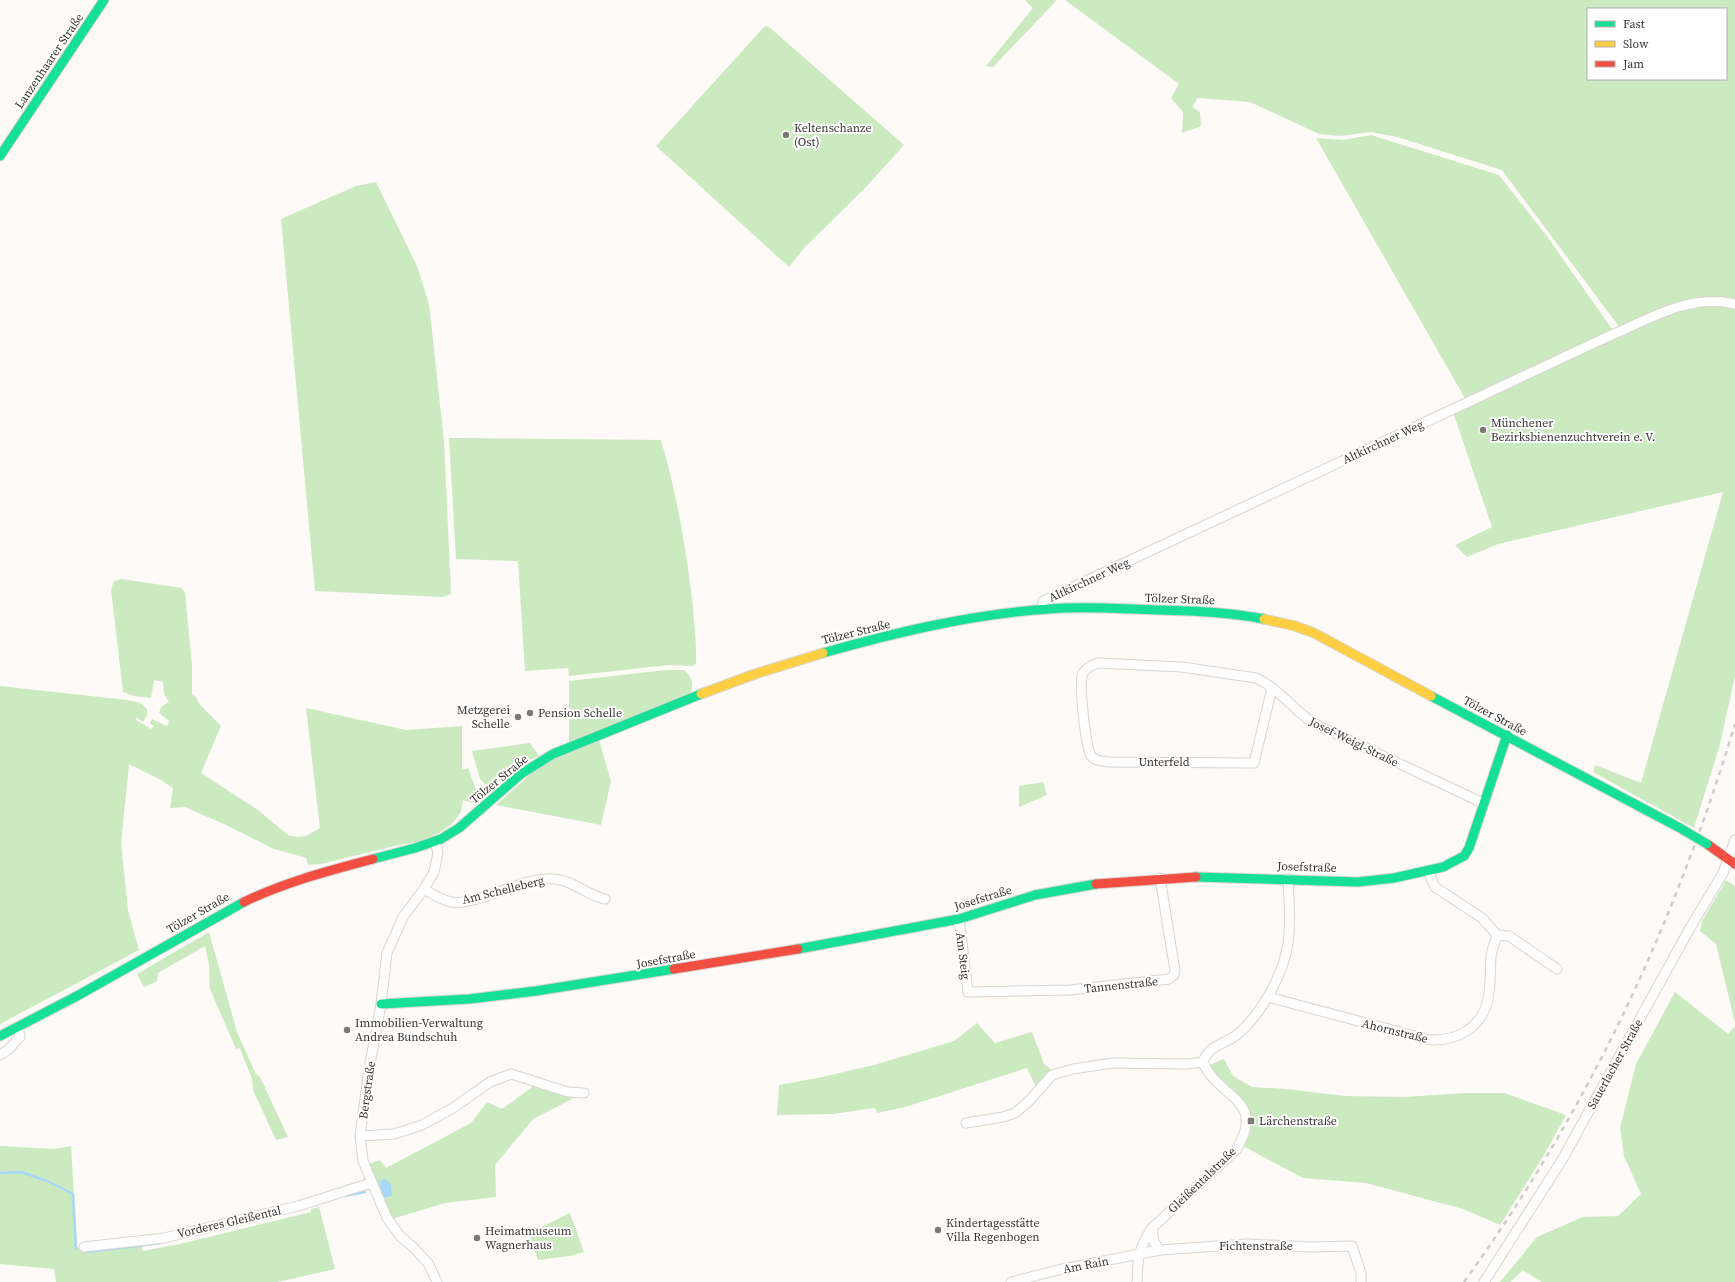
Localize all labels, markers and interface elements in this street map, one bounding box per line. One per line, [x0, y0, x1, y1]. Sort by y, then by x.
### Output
legend [1587, 8, 1727, 80]
street label: Lanzenhaarer Straße [11, 10, 87, 112]
text: Fast [1623, 16, 1645, 32]
text: Slow [1623, 36, 1649, 52]
text: Jam [1622, 56, 1644, 72]
place label: Keltenschanze (Ost) [794, 120, 872, 150]
marker: Keltenschanze (Ost) [781, 130, 791, 140]
place label: Münchener Bezirksbienenzuchtverein e. V. [1491, 415, 1655, 445]
street label: Altkirchner Weg [1340, 416, 1426, 468]
marker: Münchener Bezirksbienenzuchtverein e. V. [1478, 425, 1488, 435]
street label: Altkirchner Weg [1046, 554, 1132, 606]
street label: Tölzer Straße [1145, 590, 1215, 608]
street label: Tölzer Straße [820, 616, 892, 648]
street label: Tölzer Straße [1460, 692, 1530, 740]
place label: Metzgerei Schelle [457, 702, 510, 732]
place label: Pension Schelle [538, 705, 622, 721]
marker: Pension Schelle [525, 708, 535, 718]
marker: Metzgerei Schelle [513, 712, 523, 722]
street label: Josef-Weigl-Straße [1306, 713, 1401, 771]
street label: Tölzer Straße [467, 751, 531, 807]
street label: Unterfeld [1138, 754, 1190, 770]
street label: Josefstraße [1276, 858, 1337, 876]
street label: Am Schelleberg [460, 872, 546, 908]
street label: Josefstraße [951, 882, 1014, 915]
street label: Tölzer Straße [164, 889, 232, 937]
street label: Am Steig [952, 931, 974, 981]
street label: Josefstraße [634, 946, 697, 972]
street label: Tannenstraße [1083, 973, 1159, 997]
place label: Immobilien-Verwaltung Andrea Bundschuh [355, 1015, 483, 1045]
street label: Ahornstraße [1360, 1015, 1430, 1047]
street label: Sauerlacher Straße [1584, 1016, 1646, 1112]
marker: Immobilien-Verwaltung Andrea Bundschuh [342, 1025, 352, 1035]
street label: Bergstraße [355, 1060, 379, 1120]
place label: Lärchenstraße [1259, 1113, 1337, 1129]
marker: Lärchenstraße [1246, 1116, 1256, 1126]
street label: Gleißentalstraße [1164, 1143, 1240, 1217]
street label: Vorderes Gleißental [175, 1202, 283, 1242]
place label: Kindertagesstätte Villa Regenbogen [946, 1215, 1040, 1245]
place label: Heimatmuseum Wagnerhaus [485, 1223, 572, 1253]
marker: Kindertagesstätte Villa Regenbogen [933, 1225, 943, 1235]
marker: Heimatmuseum Wagnerhaus [472, 1233, 482, 1243]
street label: Fichtenstraße [1219, 1238, 1293, 1254]
street label: Am Rain [1062, 1253, 1110, 1277]

